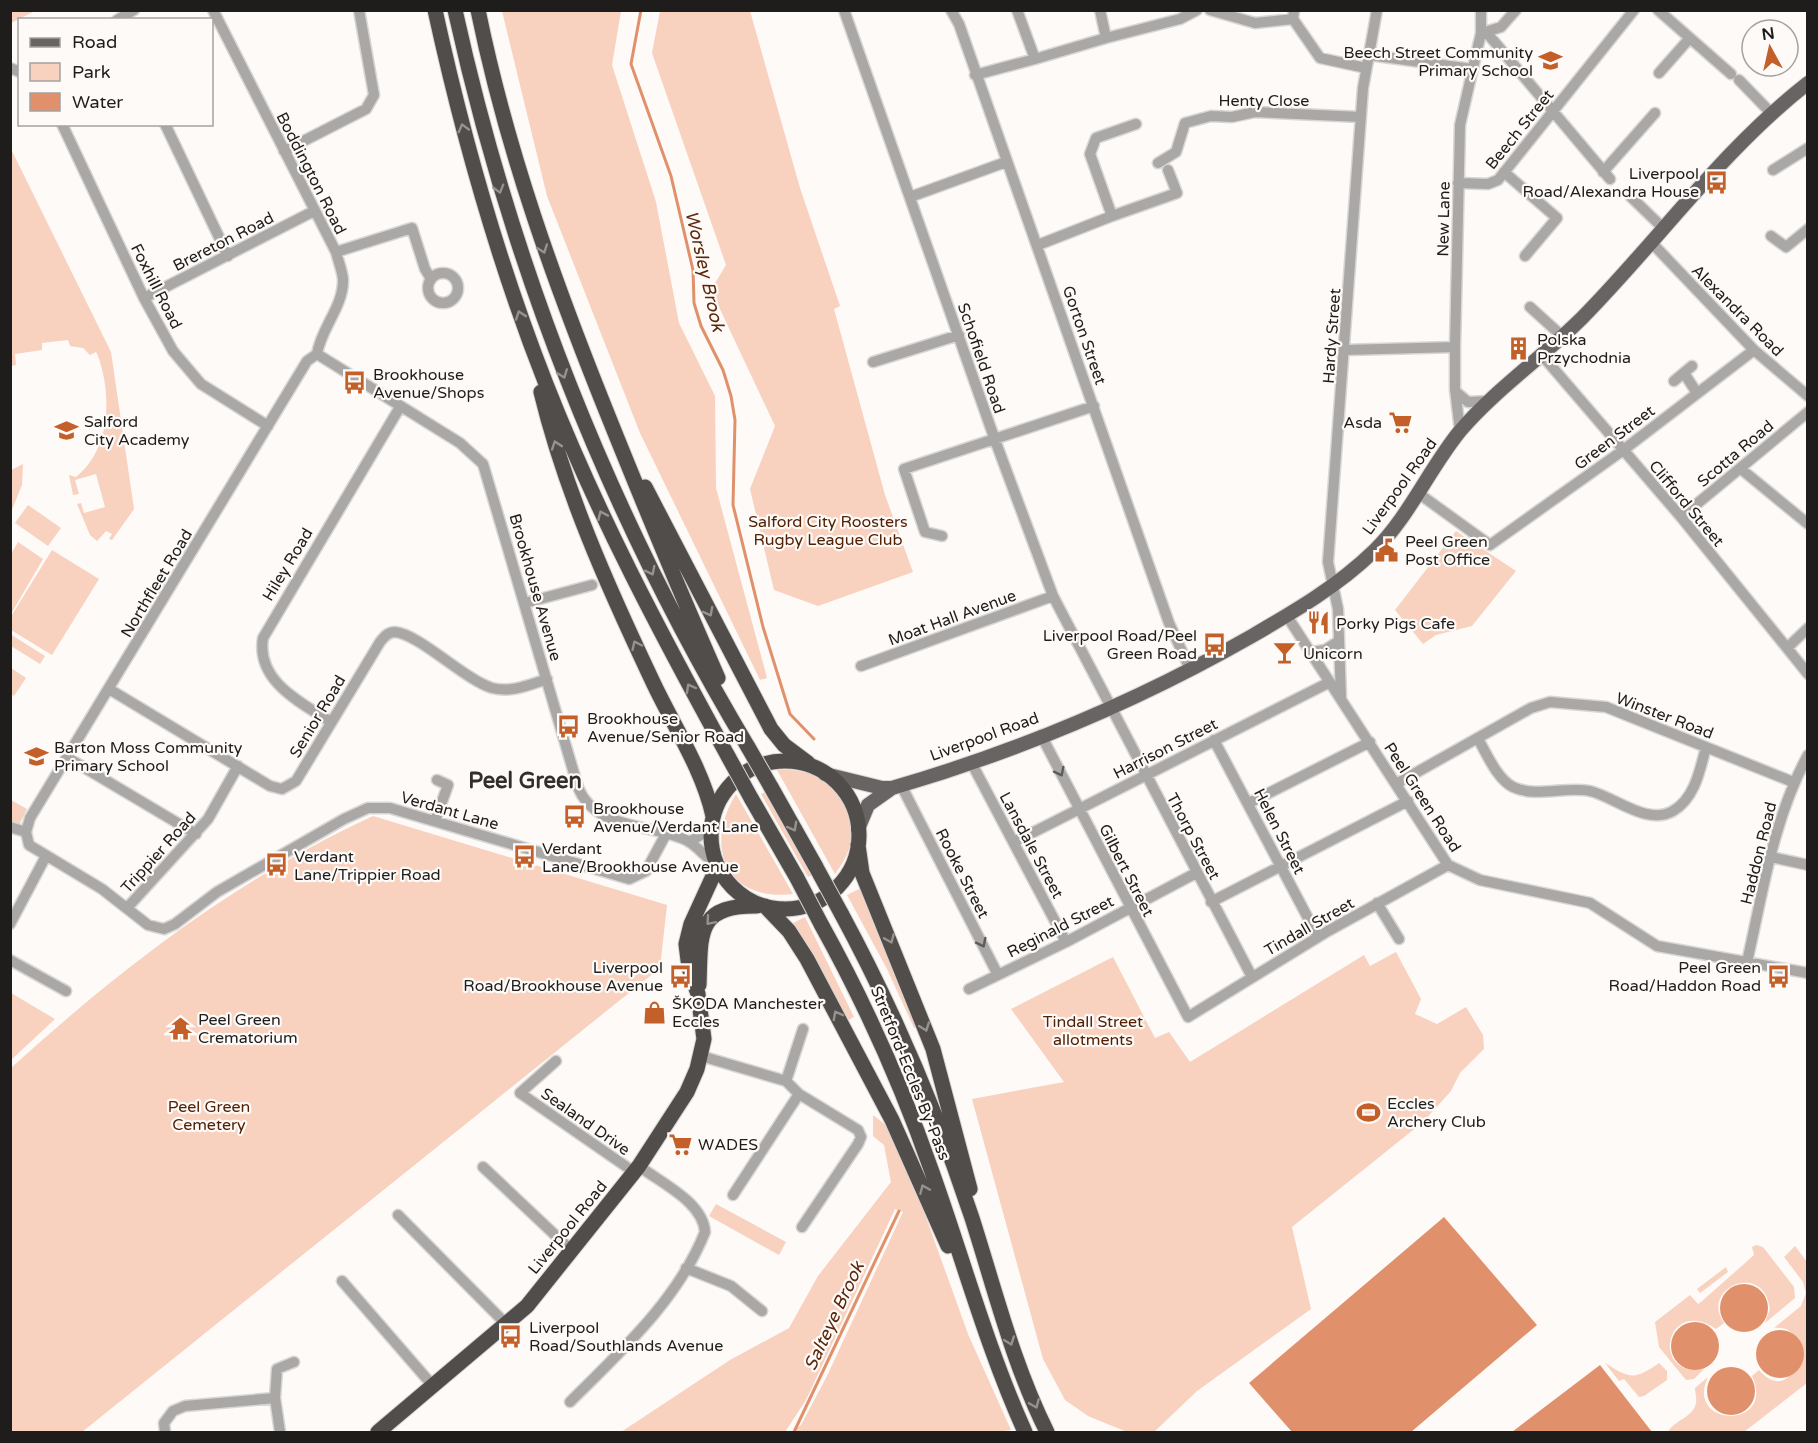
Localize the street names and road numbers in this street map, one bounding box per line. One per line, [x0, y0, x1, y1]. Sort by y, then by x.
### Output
street label: Beech Street [1481, 86, 1558, 174]
street label: Henty Close [1219, 91, 1309, 111]
street label: Boddington Road [272, 109, 351, 238]
street label: New Lane [1433, 181, 1455, 257]
street label: Brereton Road [170, 208, 277, 276]
street label: Foxhill Road [126, 240, 186, 333]
street label: Alexandra Road [1687, 261, 1787, 361]
street label: Gorton Street [1058, 283, 1110, 387]
street label: Hardy Street [1319, 288, 1345, 384]
street label: Schofield Road [953, 300, 1009, 416]
street label: Green Street [1570, 401, 1659, 475]
street label: Scotta Road [1693, 416, 1778, 492]
street label: Liverpool Road [1358, 434, 1442, 539]
street label: Clifford Street [1644, 456, 1728, 551]
street label: Brookhouse Avenue [504, 511, 566, 663]
street label: Hiley Road [258, 524, 318, 605]
street label: Northfleet Road [117, 526, 197, 641]
street label: Moat Hall Avenue [886, 586, 1019, 650]
street label: Senior Road [285, 672, 350, 761]
street label: Winster Road [1613, 688, 1716, 744]
street label: Liverpool Road [927, 708, 1042, 766]
street label: Harrison Street [1110, 714, 1221, 784]
street label: Peel Green Road [1379, 739, 1465, 856]
street label: Helen Street [1249, 785, 1309, 878]
street label: Verdant Lane [398, 787, 501, 835]
street label: Lansdale Street [995, 789, 1068, 902]
street label: Thorp Street [1162, 790, 1224, 883]
street label: Haddon Road [1737, 800, 1781, 907]
street label: Trippier Road [117, 808, 201, 897]
street label: Gilbert Street [1094, 821, 1158, 920]
street label: Rooke Street [931, 825, 993, 922]
street label: Reginald Street [1004, 891, 1117, 962]
street label: Tindall Street [1261, 893, 1358, 961]
street label: Stretford-Eccles By-Pass [866, 983, 954, 1163]
street label: Sealand Drive [537, 1084, 634, 1160]
street label: Liverpool Road [524, 1177, 612, 1278]

